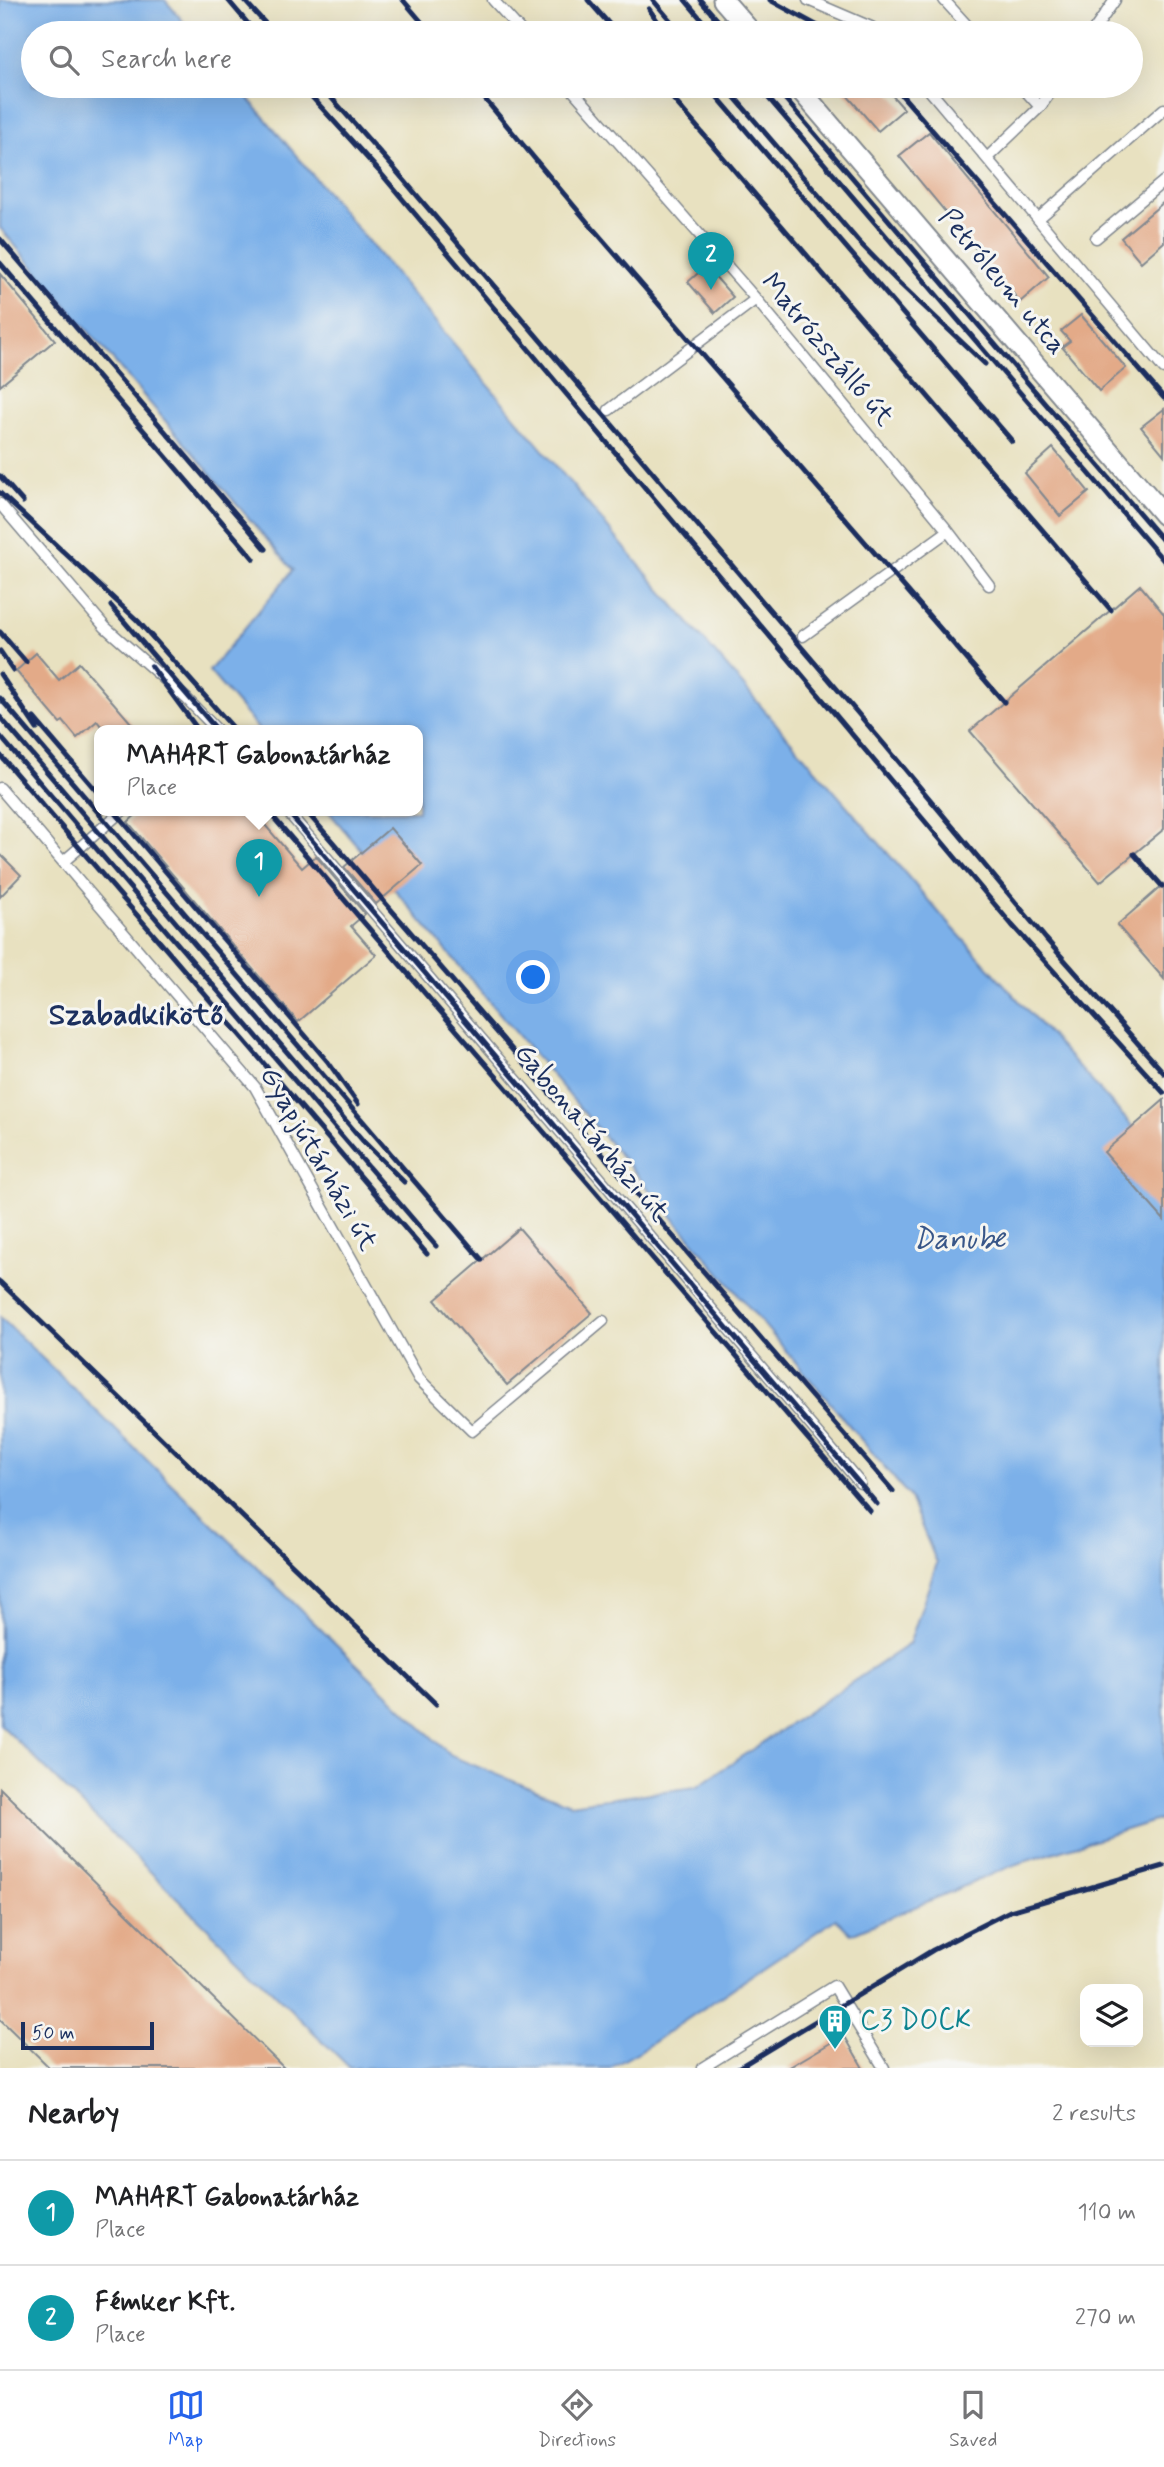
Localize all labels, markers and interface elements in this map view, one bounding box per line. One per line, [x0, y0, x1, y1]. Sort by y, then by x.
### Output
search box [21, 21, 1143, 98]
icon: search [45, 41, 83, 79]
text: Search here [101, 43, 232, 77]
street label: Petróleum utca [930, 201, 1074, 363]
pin: 2 [688, 232, 734, 290]
street label: Matrózszálló út [752, 265, 902, 435]
popup [94, 725, 423, 816]
text: MAHART Gabonatárház [127, 739, 390, 773]
text: Place [127, 773, 177, 803]
pin: 1 [236, 839, 282, 897]
your location [516, 960, 550, 994]
district label: Szabadkikötő [49, 996, 224, 1035]
street label: Gabonatárházi út [505, 1036, 677, 1231]
street label: Gyapjútárházi út [250, 1060, 386, 1258]
water label: Danube [913, 1220, 1007, 1259]
map controls [1080, 1984, 1143, 2047]
button: layers [1080, 1984, 1143, 2047]
building icon: C3 DOCK [816, 2002, 854, 2051]
place label: C3 DOCK [860, 2003, 971, 2040]
scale bar [21, 2019, 154, 2051]
text: 50 m [32, 2021, 75, 2046]
text: Nearby [28, 2094, 119, 2133]
text: 2 results [1052, 2099, 1136, 2129]
text: MAHART Gabonatárház [95, 2181, 359, 2215]
text: 1 [46, 2198, 56, 2228]
text: 110 m [1077, 2198, 1136, 2228]
text: Place [95, 2215, 146, 2245]
text: Fémker Kft. [95, 2286, 235, 2320]
text: 2 [45, 2303, 57, 2333]
text: 270 m [1075, 2303, 1136, 2333]
text: Place [95, 2320, 146, 2350]
tab: Map [167, 2386, 205, 2453]
tab: Directions [538, 2386, 616, 2453]
tab: Saved [949, 2386, 997, 2453]

